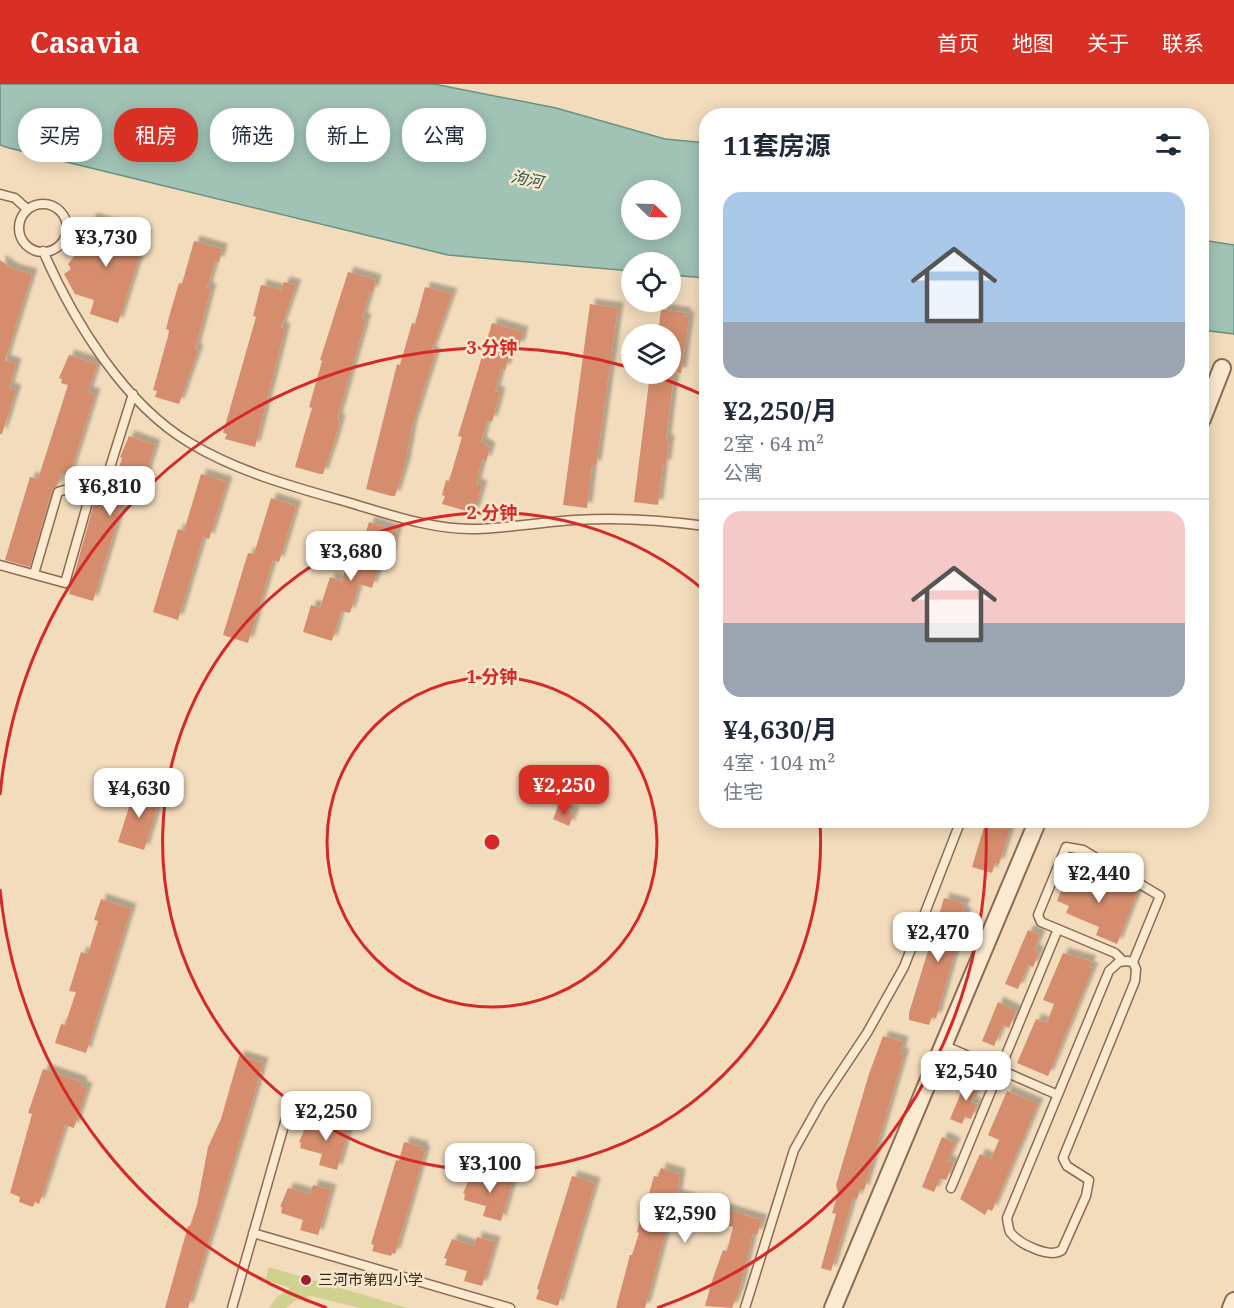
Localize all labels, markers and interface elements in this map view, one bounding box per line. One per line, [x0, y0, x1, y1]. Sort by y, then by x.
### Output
text: Casavia [30, 23, 139, 61]
text: 首页 [937, 29, 979, 57]
text: 地图 [1012, 29, 1054, 57]
text: 关于 [1087, 29, 1129, 57]
text: 联系 [1162, 29, 1204, 57]
chip: 买房 [18, 108, 102, 162]
chip: 租房 [114, 108, 198, 162]
chip: 筛选 [210, 108, 294, 162]
chip: 新上 [306, 108, 390, 162]
chip: 公寓 [402, 108, 486, 162]
text: 11套房源 [723, 127, 830, 163]
icon: filters [1152, 128, 1185, 161]
water label: 泃河 [509, 165, 548, 194]
north arrow [621, 180, 681, 240]
map controls [621, 180, 681, 384]
pin: ¥3,730 [57, 217, 155, 268]
text: ¥3,730 [75, 223, 137, 250]
icon: home [900, 231, 1008, 339]
button: locate [621, 252, 681, 312]
button: layers [621, 324, 681, 384]
text: 3 分钟 [467, 335, 517, 359]
text: ¥2,250/月 [723, 392, 838, 428]
text: 2室 · 64 m² [723, 430, 824, 457]
text: 公寓 [723, 459, 763, 486]
pin: ¥6,810 [61, 466, 159, 517]
text: ¥6,810 [79, 472, 141, 499]
text: 2 分钟 [467, 500, 517, 524]
pin: ¥3,680 [302, 531, 400, 582]
text: ¥3,680 [320, 537, 382, 564]
icon: home [900, 550, 1008, 658]
text: 1 分钟 [467, 664, 517, 688]
text: ¥4,630/月 [723, 711, 838, 747]
text: 4室 · 104 m² [723, 749, 835, 776]
pin: ¥2,250 [515, 765, 613, 816]
pin: ¥4,630 [90, 768, 188, 819]
text: ¥2,250 [533, 771, 595, 798]
text: ¥4,630 [108, 774, 170, 801]
text: 住宅 [723, 778, 763, 805]
centre of rings [482, 832, 502, 852]
pin: ¥2,440 [1050, 853, 1148, 904]
text: ¥2,440 [1068, 859, 1130, 886]
pin: ¥2,470 [889, 912, 987, 963]
text: ¥2,470 [907, 918, 969, 945]
pin: ¥2,540 [917, 1051, 1015, 1102]
text: ¥2,540 [935, 1057, 997, 1084]
pin: ¥2,250 [277, 1091, 375, 1142]
text: ¥2,250 [295, 1097, 357, 1124]
pin: ¥3,100 [441, 1143, 539, 1194]
text: ¥3,100 [459, 1149, 521, 1176]
pin: ¥2,590 [636, 1193, 734, 1244]
text: ¥2,590 [654, 1199, 716, 1226]
place label: 三河市第四小学 [318, 1269, 423, 1289]
marker: 三河市第四小学 [299, 1273, 313, 1287]

